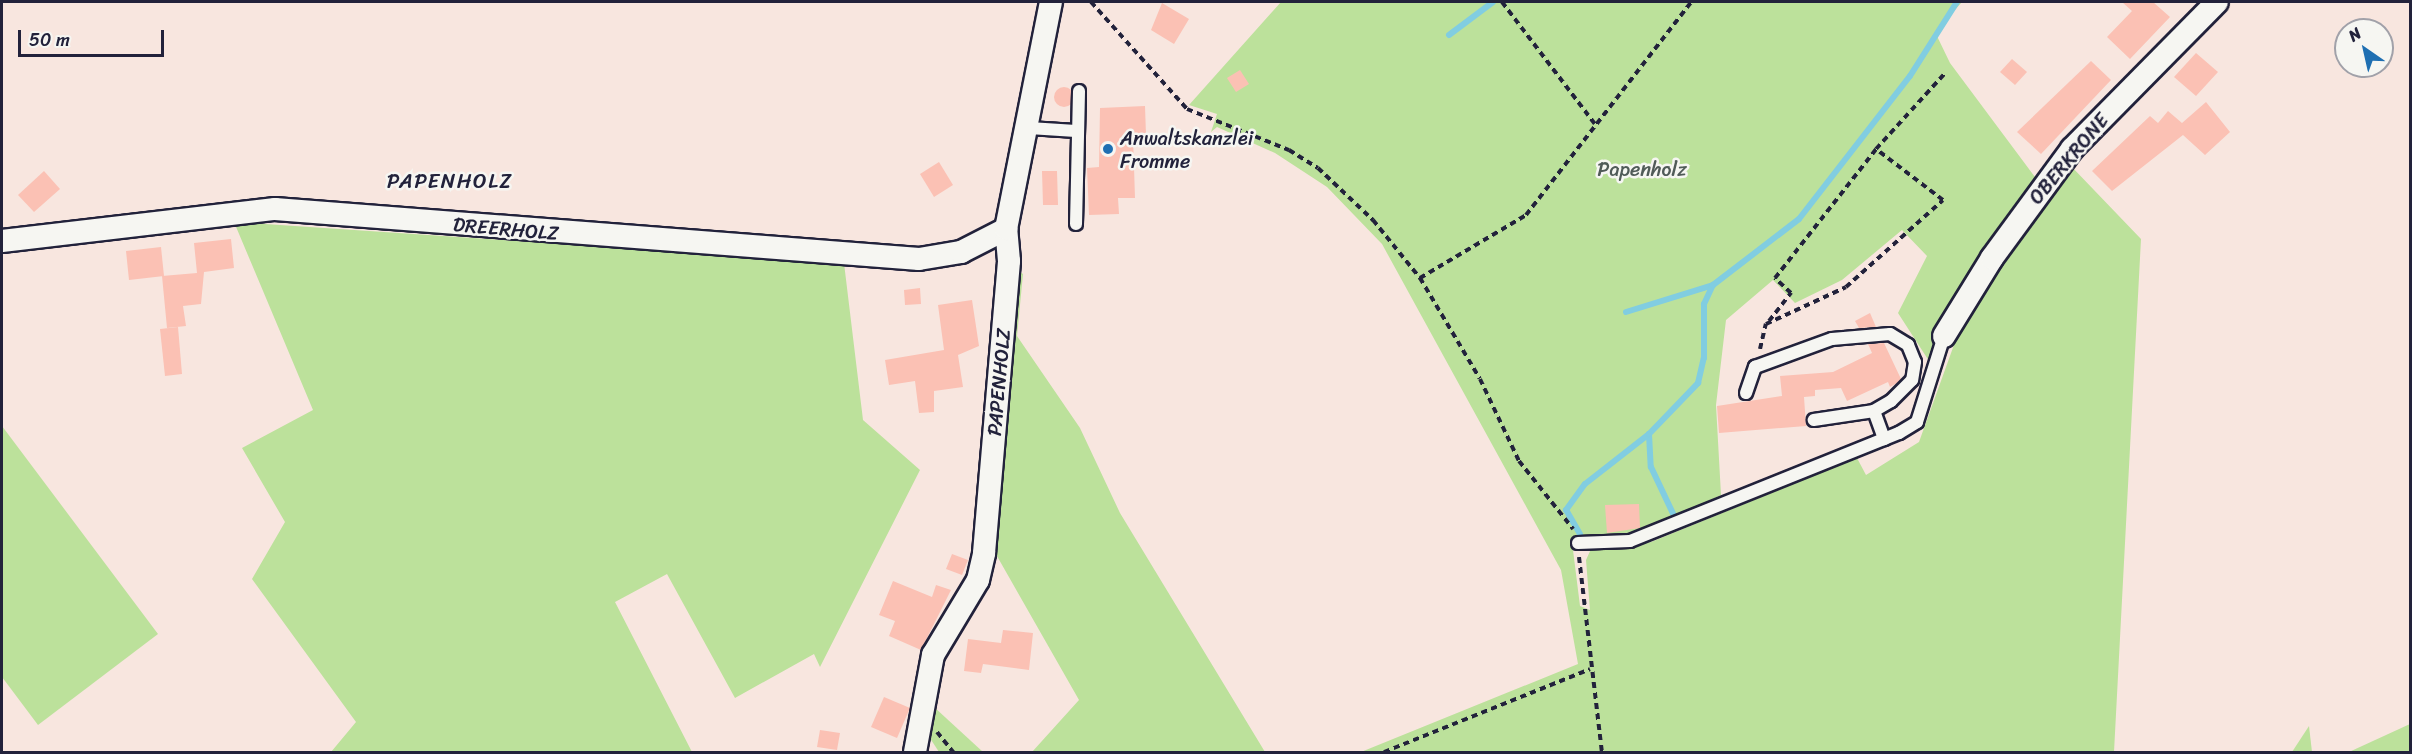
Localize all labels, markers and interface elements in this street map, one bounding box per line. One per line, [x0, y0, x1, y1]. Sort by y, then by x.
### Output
scale bar [21, 18, 166, 56]
north arrow [2334, 18, 2394, 78]
text: N [2342, 19, 2367, 49]
text: 50 m [29, 24, 70, 56]
street label: OBERKRONE [2024, 109, 2114, 209]
place label: Anwaltskanzlei Fromme [1120, 126, 1253, 173]
marker: Anwaltskanzlei Fromme [1101, 142, 1115, 156]
park label: Papenholz [1597, 157, 1687, 181]
district label: PAPENHOLZ [386, 168, 514, 194]
street label: DREERHOLZ [452, 212, 560, 246]
street label: PAPENHOLZ [982, 327, 1016, 437]

